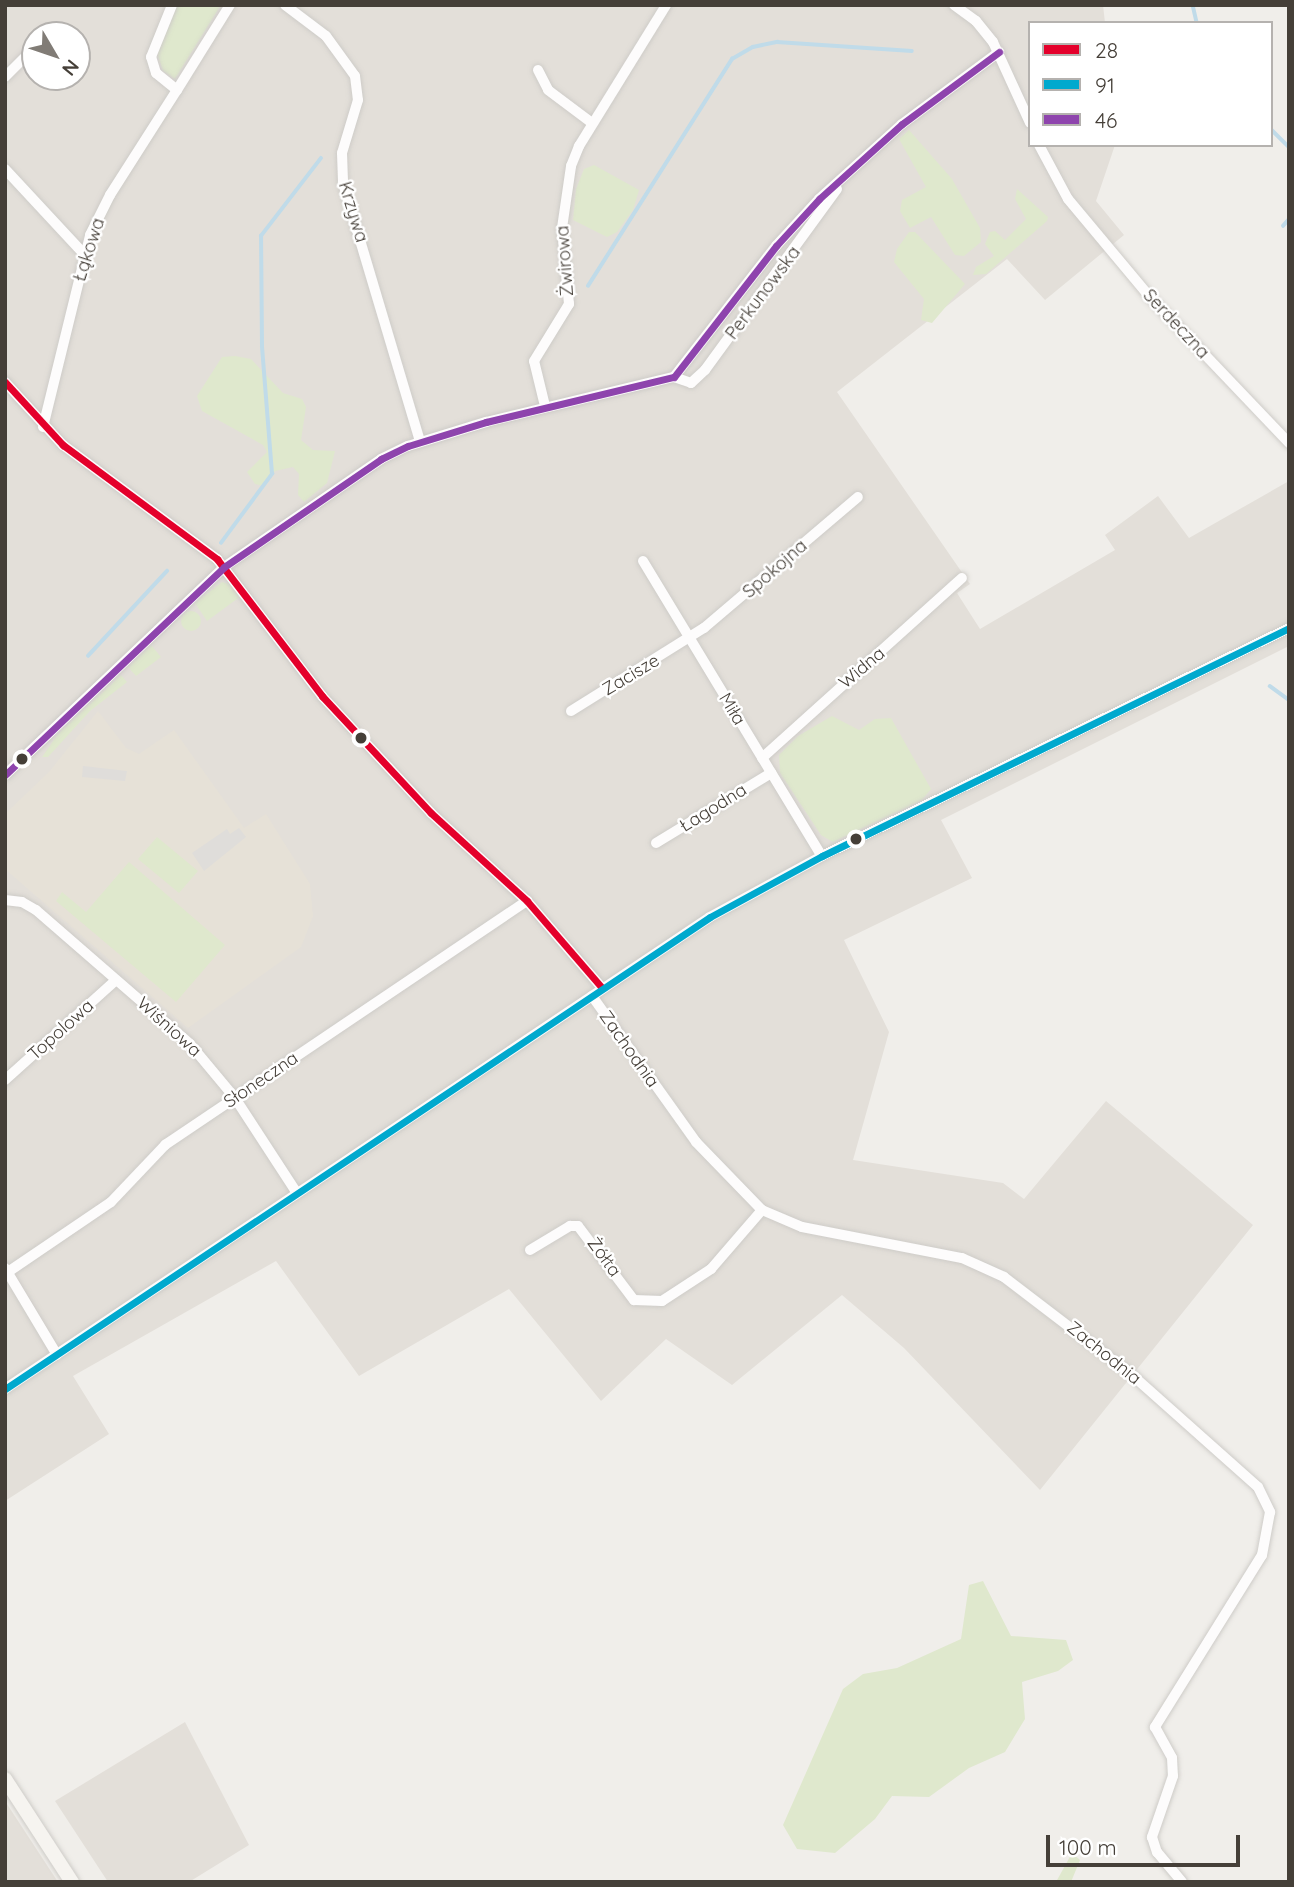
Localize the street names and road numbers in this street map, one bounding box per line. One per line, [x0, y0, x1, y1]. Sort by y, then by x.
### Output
street label: Krzywa [334, 179, 372, 245]
street label: Łąkowa [69, 215, 109, 285]
street label: Żwirowa [552, 225, 578, 297]
street label: Perkunowska [721, 242, 805, 344]
street label: Serdeczna [1138, 285, 1214, 363]
street label: Spokojna [738, 535, 812, 603]
street label: Widna [835, 643, 889, 693]
street label: Zacisze [599, 650, 663, 700]
street label: Miła [714, 689, 750, 729]
street label: Łagodna [675, 779, 751, 837]
street label: Wiśniowa [132, 992, 206, 1062]
street label: Topolowa [24, 995, 98, 1065]
street label: Zachodnia [595, 1006, 663, 1092]
street label: Słoneczna [220, 1047, 302, 1113]
street label: Żółta [582, 1233, 626, 1281]
street label: Zachodnia [1063, 1317, 1145, 1389]

